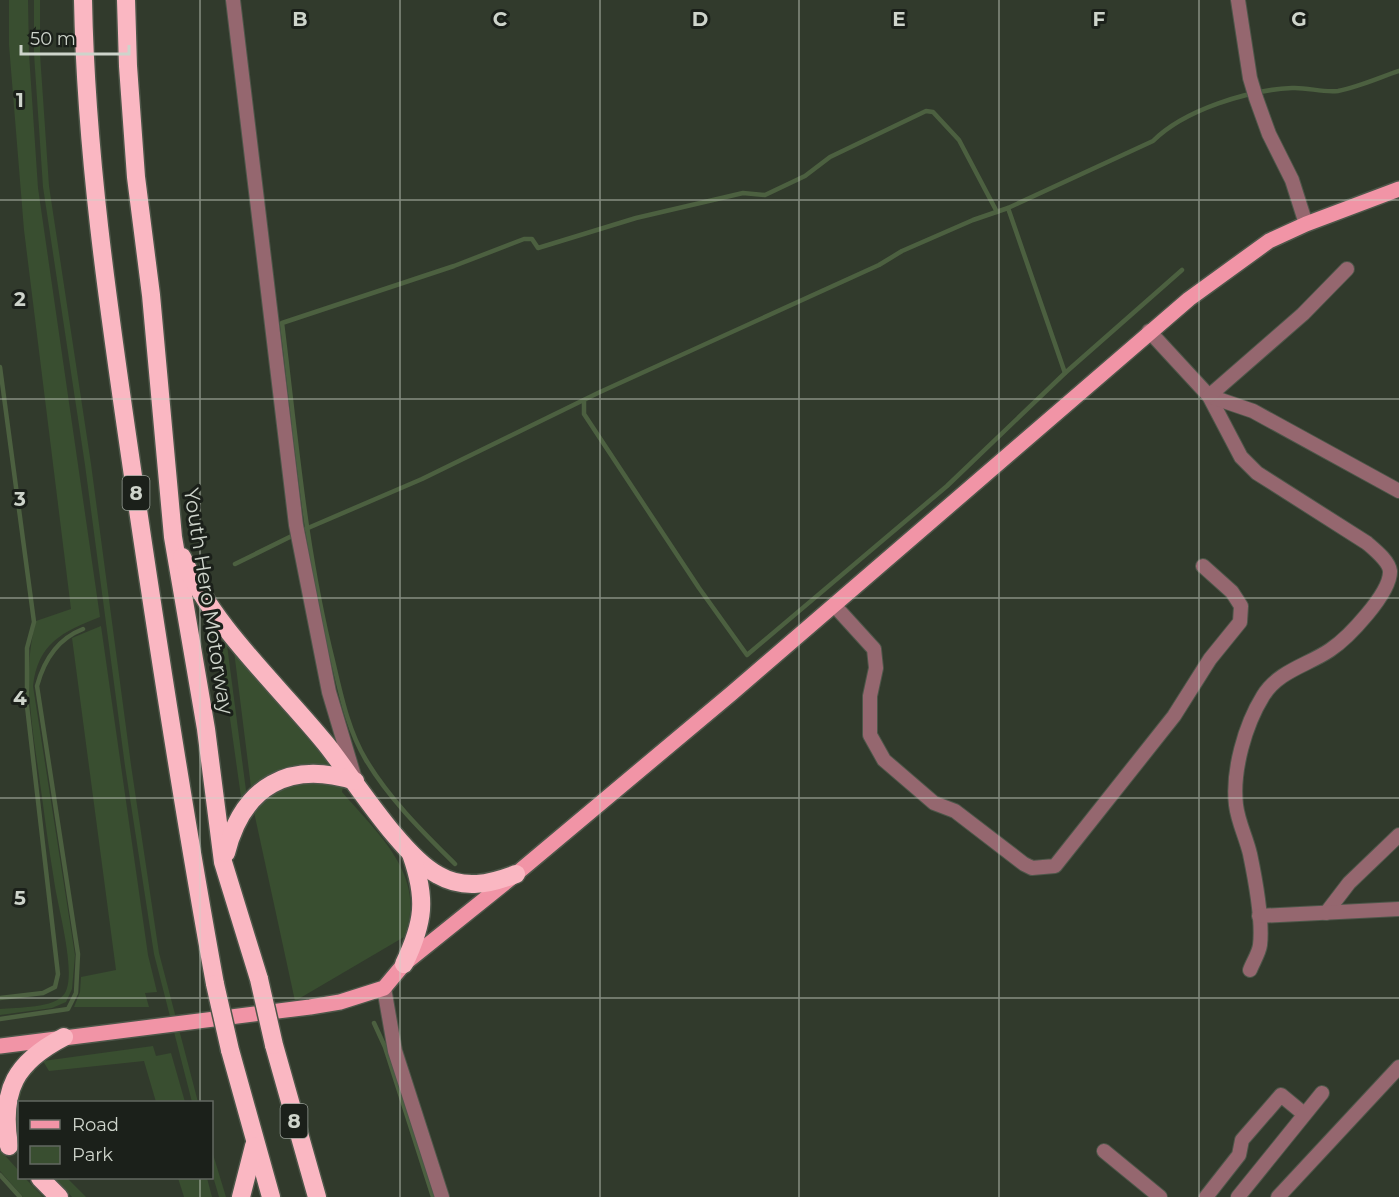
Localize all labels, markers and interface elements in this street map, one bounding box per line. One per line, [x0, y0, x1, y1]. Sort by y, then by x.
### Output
text: B [292, 7, 308, 31]
text: C [493, 7, 508, 31]
text: D [692, 7, 708, 31]
text: E [892, 7, 906, 31]
text: F [1093, 7, 1106, 31]
text: G [1291, 7, 1307, 31]
scale bar [21, 18, 129, 56]
text: 50 m [30, 28, 76, 50]
text: 1 [16, 88, 24, 112]
text: 2 [14, 287, 26, 311]
road number: 8 [122, 476, 150, 510]
street label: Youth Hero Motorway [179, 486, 239, 717]
text: 3 [13, 487, 26, 511]
text: 4 [13, 686, 27, 710]
text: 5 [14, 886, 26, 910]
legend [18, 1101, 213, 1179]
road number: 8 [280, 1104, 308, 1138]
text: Road [72, 1114, 119, 1136]
text: Park [72, 1144, 113, 1166]

